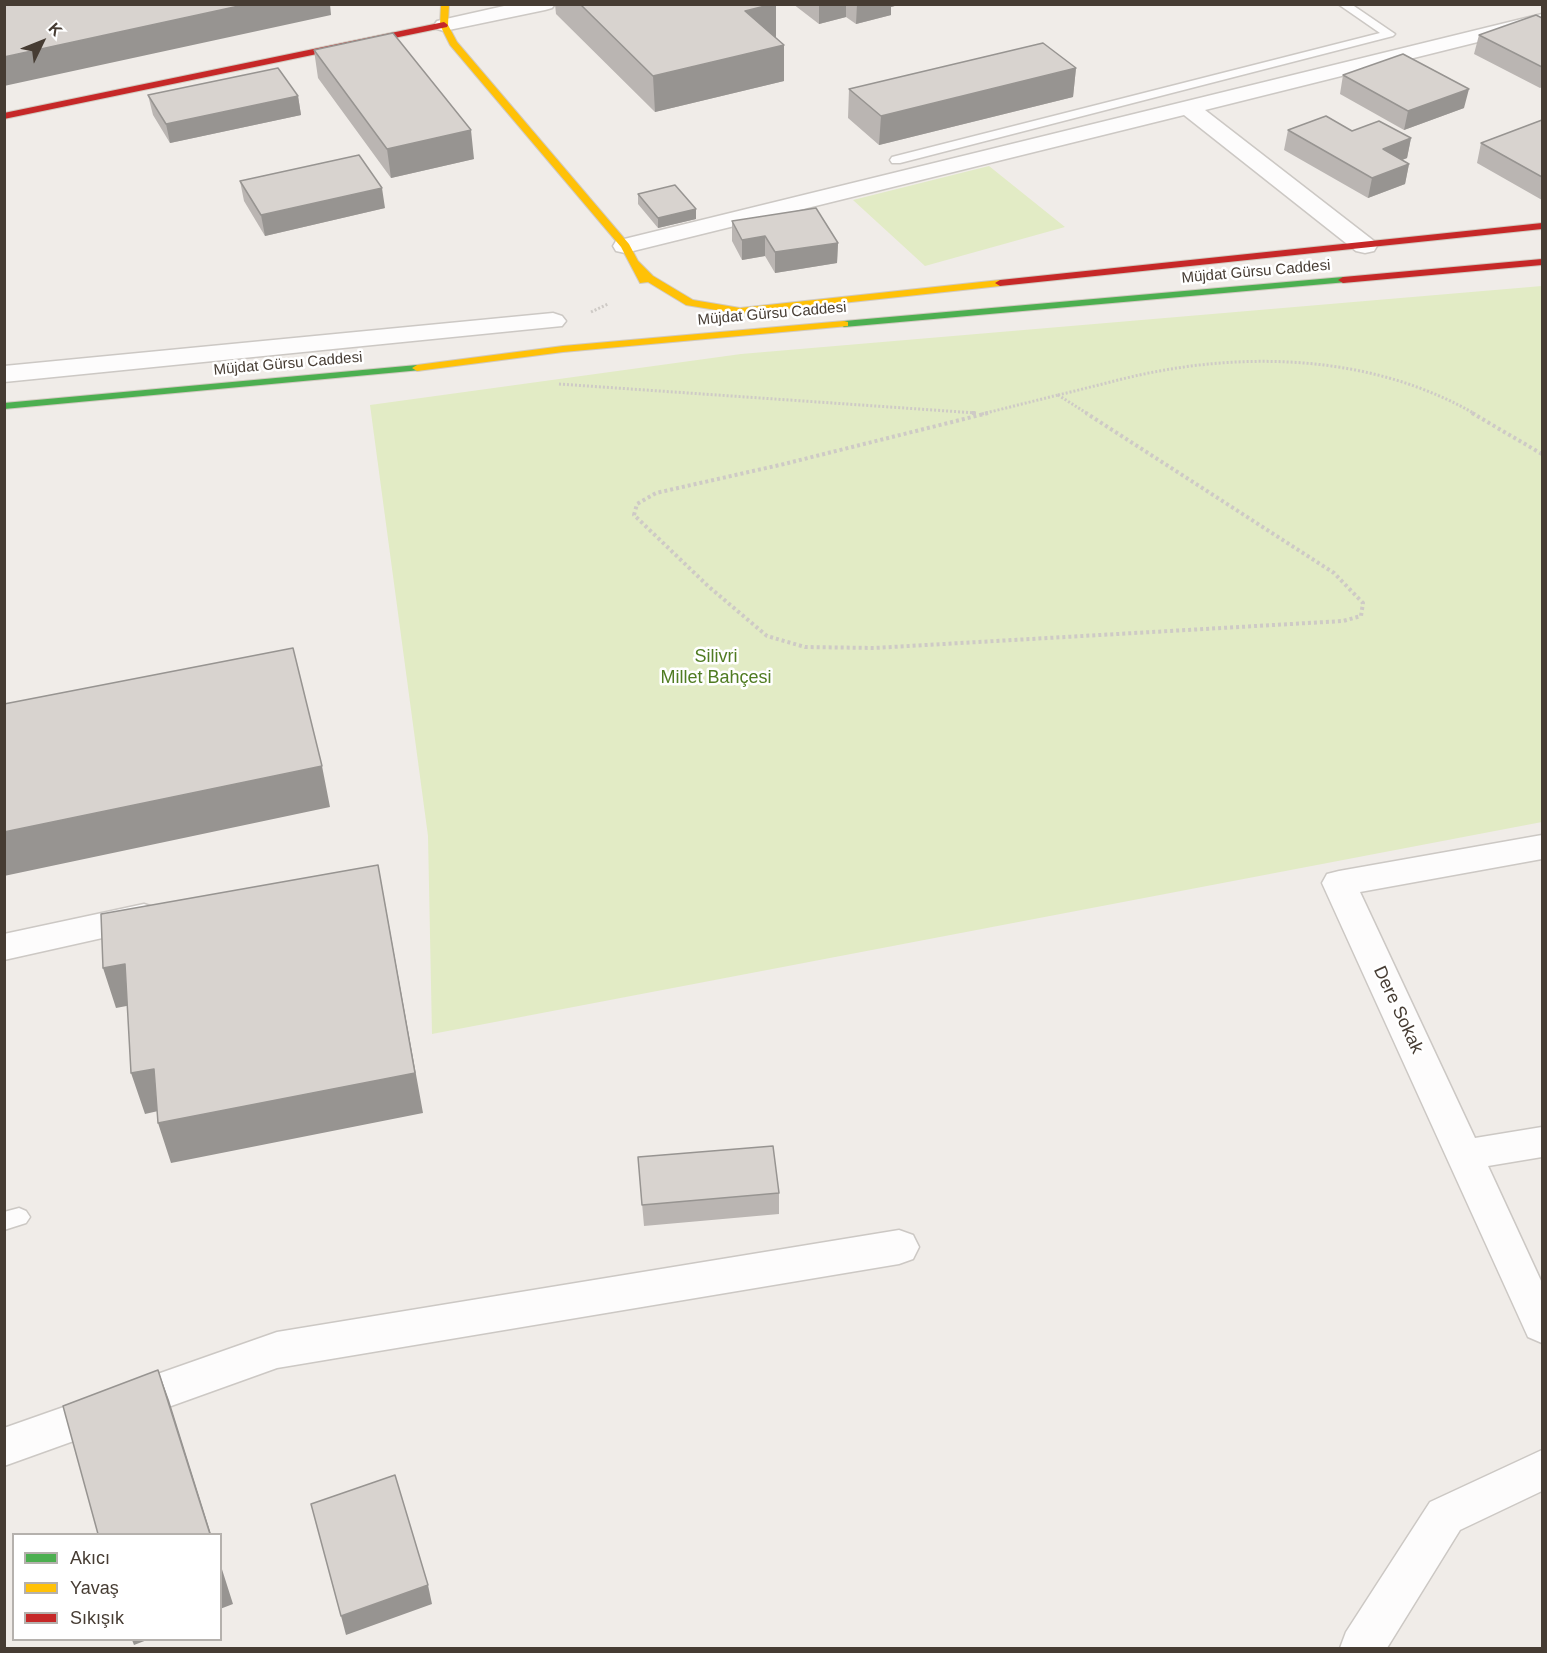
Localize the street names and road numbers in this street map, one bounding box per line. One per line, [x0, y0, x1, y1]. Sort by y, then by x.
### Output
street label: Müjdat Gürsu Caddesi [1181, 257, 1331, 287]
street label: Müjdat Gürsu Caddesi [697, 299, 847, 329]
street label: Müjdat Gürsu Caddesi [213, 349, 363, 379]
street label: Dere Sokak [1368, 963, 1428, 1057]

